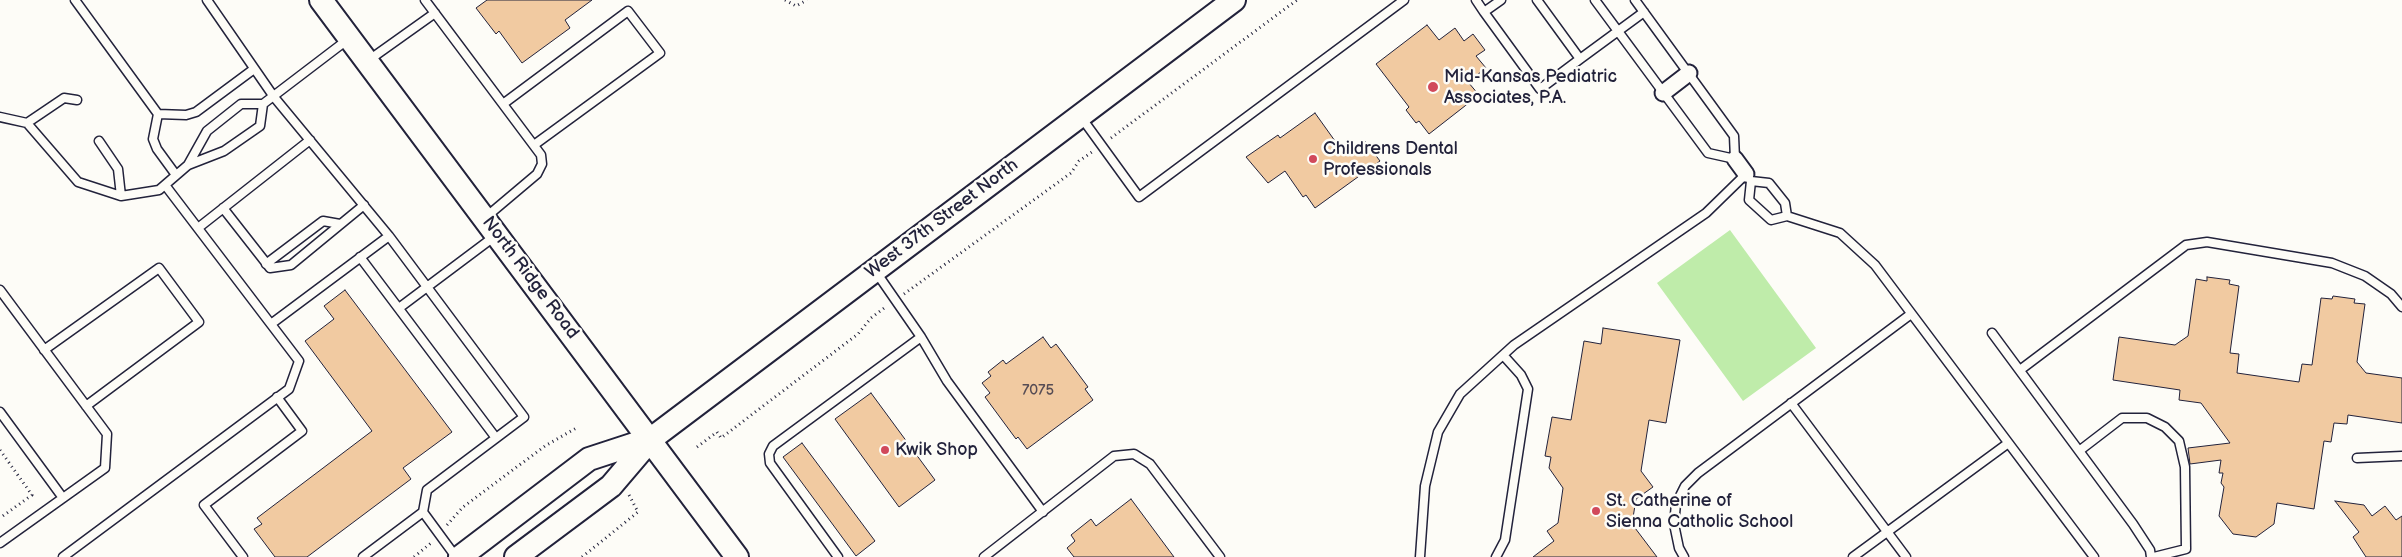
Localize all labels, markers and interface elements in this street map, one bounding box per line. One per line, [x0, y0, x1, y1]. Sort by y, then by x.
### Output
place label: Mid-Kansas Pediatric Associates, P.A. [1444, 66, 1617, 108]
marker: Mid-Kansas Pediatric Associates, P.A. [1426, 80, 1440, 94]
place label: Childrens Dental Professionals [1323, 138, 1458, 180]
marker: Childrens Dental Professionals [1307, 153, 1319, 165]
street label: West 37th Street North [861, 154, 1023, 284]
street label: North Ridge Road [477, 213, 583, 343]
house number: 7075 [1022, 382, 1054, 400]
place label: Kwik Shop [895, 439, 978, 461]
marker: Kwik Shop [879, 444, 891, 456]
place label: St. Catherine of Sienna Catholic School [1606, 490, 1793, 532]
marker: St. Catherine of Sienna Catholic School [1590, 505, 1602, 517]

